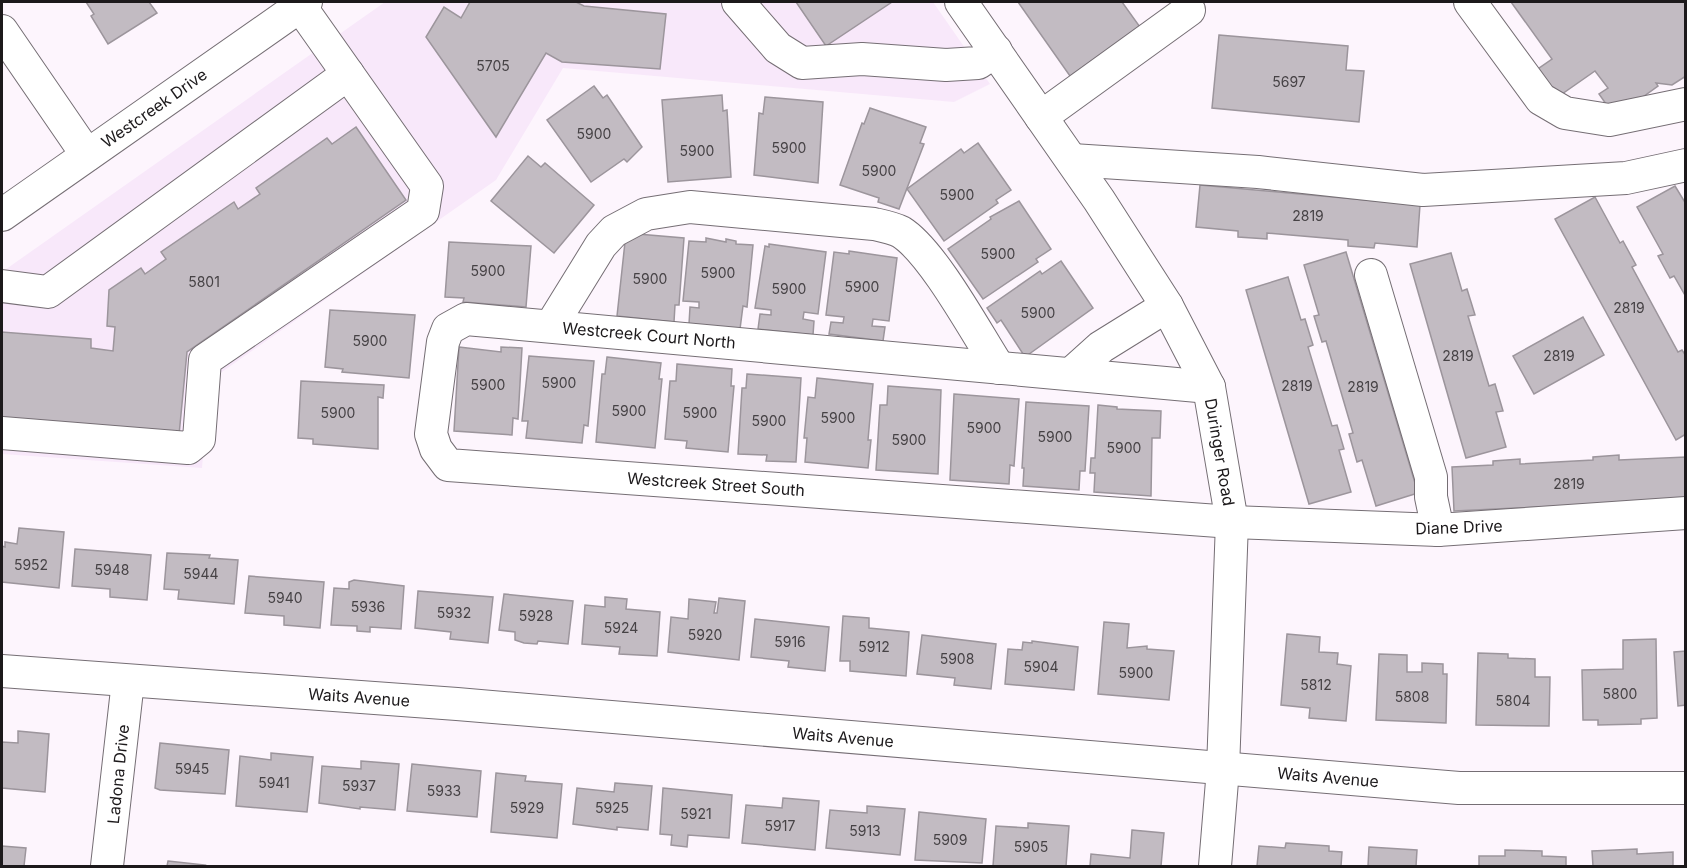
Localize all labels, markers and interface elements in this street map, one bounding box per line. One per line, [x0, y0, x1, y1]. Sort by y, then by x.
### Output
house number: 5705 [476, 57, 510, 74]
street label: Westcreek Drive [97, 64, 211, 152]
house number: 5697 [1272, 73, 1306, 90]
house number: 5900 [577, 125, 611, 142]
house number: 5900 [772, 139, 806, 156]
house number: 5900 [680, 142, 714, 159]
house number: 5900 [862, 162, 896, 179]
house number: 5900 [940, 186, 974, 203]
house number: 2819 [1292, 207, 1324, 224]
house number: 5900 [981, 245, 1015, 262]
house number: 5900 [471, 262, 505, 279]
house number: 5900 [701, 264, 735, 281]
house number: 5900 [633, 270, 667, 287]
house number: 5801 [188, 273, 220, 290]
house number: 5900 [845, 278, 879, 295]
house number: 5900 [772, 280, 806, 297]
house number: 2819 [1613, 299, 1645, 316]
house number: 5900 [1021, 304, 1055, 321]
street label: Westcreek Court North [561, 317, 737, 353]
house number: 5900 [353, 332, 387, 349]
house number: 2819 [1442, 347, 1474, 364]
house number: 2819 [1543, 347, 1575, 364]
house number: 5900 [542, 374, 576, 391]
house number: 5900 [471, 376, 505, 393]
house number: 2819 [1281, 377, 1313, 394]
house number: 2819 [1347, 378, 1379, 395]
street label: Duringer Road [1201, 397, 1239, 507]
house number: 5900 [612, 402, 646, 419]
house number: 5900 [321, 404, 355, 421]
house number: 5900 [683, 404, 717, 421]
house number: 5900 [821, 409, 855, 426]
house number: 5900 [752, 412, 786, 429]
house number: 5900 [967, 419, 1001, 436]
house number: 5900 [1038, 428, 1072, 445]
house number: 5900 [892, 431, 926, 448]
house number: 5900 [1107, 439, 1141, 456]
street label: Westcreek Street South [626, 468, 806, 500]
house number: 2819 [1553, 475, 1585, 492]
street label: Diane Drive [1415, 515, 1503, 539]
house number: 5952 [14, 556, 48, 573]
house number: 5948 [95, 561, 129, 578]
house number: 5944 [183, 565, 219, 582]
house number: 5940 [267, 589, 303, 606]
house number: 5936 [351, 598, 385, 615]
house number: 5932 [437, 604, 471, 621]
house number: 5928 [519, 607, 553, 624]
house number: 5924 [604, 619, 638, 636]
house number: 5920 [688, 626, 722, 643]
house number: 5916 [774, 633, 806, 650]
house number: 5912 [858, 638, 890, 655]
house number: 5908 [940, 650, 974, 667]
house number: 5904 [1023, 658, 1059, 675]
house number: 5900 [1119, 664, 1153, 681]
house number: 5812 [1300, 676, 1332, 693]
street label: Waits Avenue [307, 683, 411, 711]
house number: 5800 [1603, 685, 1637, 702]
house number: 5808 [1395, 688, 1429, 705]
house number: 5804 [1495, 692, 1531, 709]
street label: Ladona Drive [103, 723, 133, 825]
street label: Waits Avenue [791, 723, 895, 751]
house number: 5945 [175, 760, 209, 777]
street label: Waits Avenue [1276, 763, 1380, 791]
house number: 5941 [258, 774, 290, 791]
house number: 5937 [342, 777, 376, 794]
house number: 5933 [427, 782, 461, 799]
house number: 5929 [510, 799, 544, 816]
house number: 5925 [595, 799, 629, 816]
house number: 5921 [680, 805, 712, 822]
house number: 5917 [765, 817, 795, 834]
house number: 5913 [849, 822, 881, 839]
house number: 5909 [933, 831, 967, 848]
house number: 5905 [1014, 838, 1048, 855]

